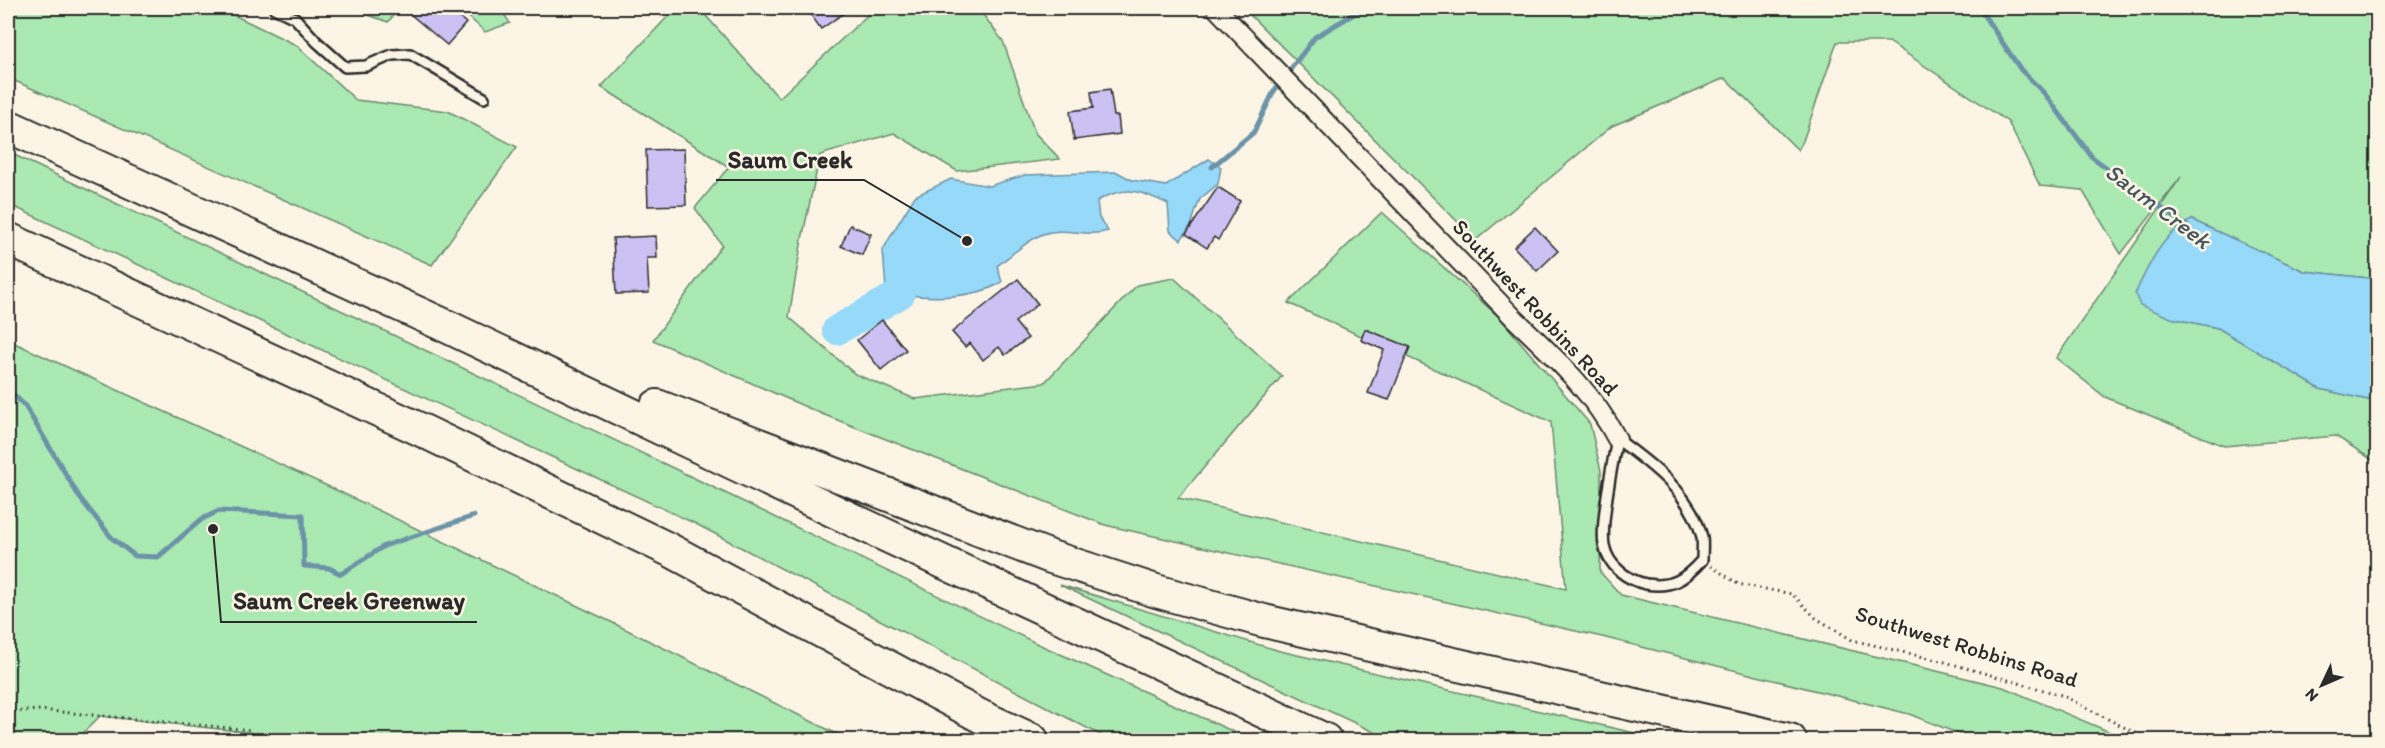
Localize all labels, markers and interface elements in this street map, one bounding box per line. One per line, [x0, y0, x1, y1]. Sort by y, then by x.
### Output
callout: Saum Creek [716, 138, 864, 180]
text: Saum Creek [728, 145, 853, 174]
water label: Saum Creek [2100, 157, 2218, 256]
street label: Southwest Robbins Road [1447, 214, 1624, 401]
callout: Saum Creek Greenway [221, 580, 477, 622]
text: Saum Creek Greenway [233, 586, 466, 616]
street label: Southwest Robbins Road [1852, 600, 2081, 693]
north arrow [2292, 655, 2352, 715]
text: N [2301, 685, 2322, 706]

